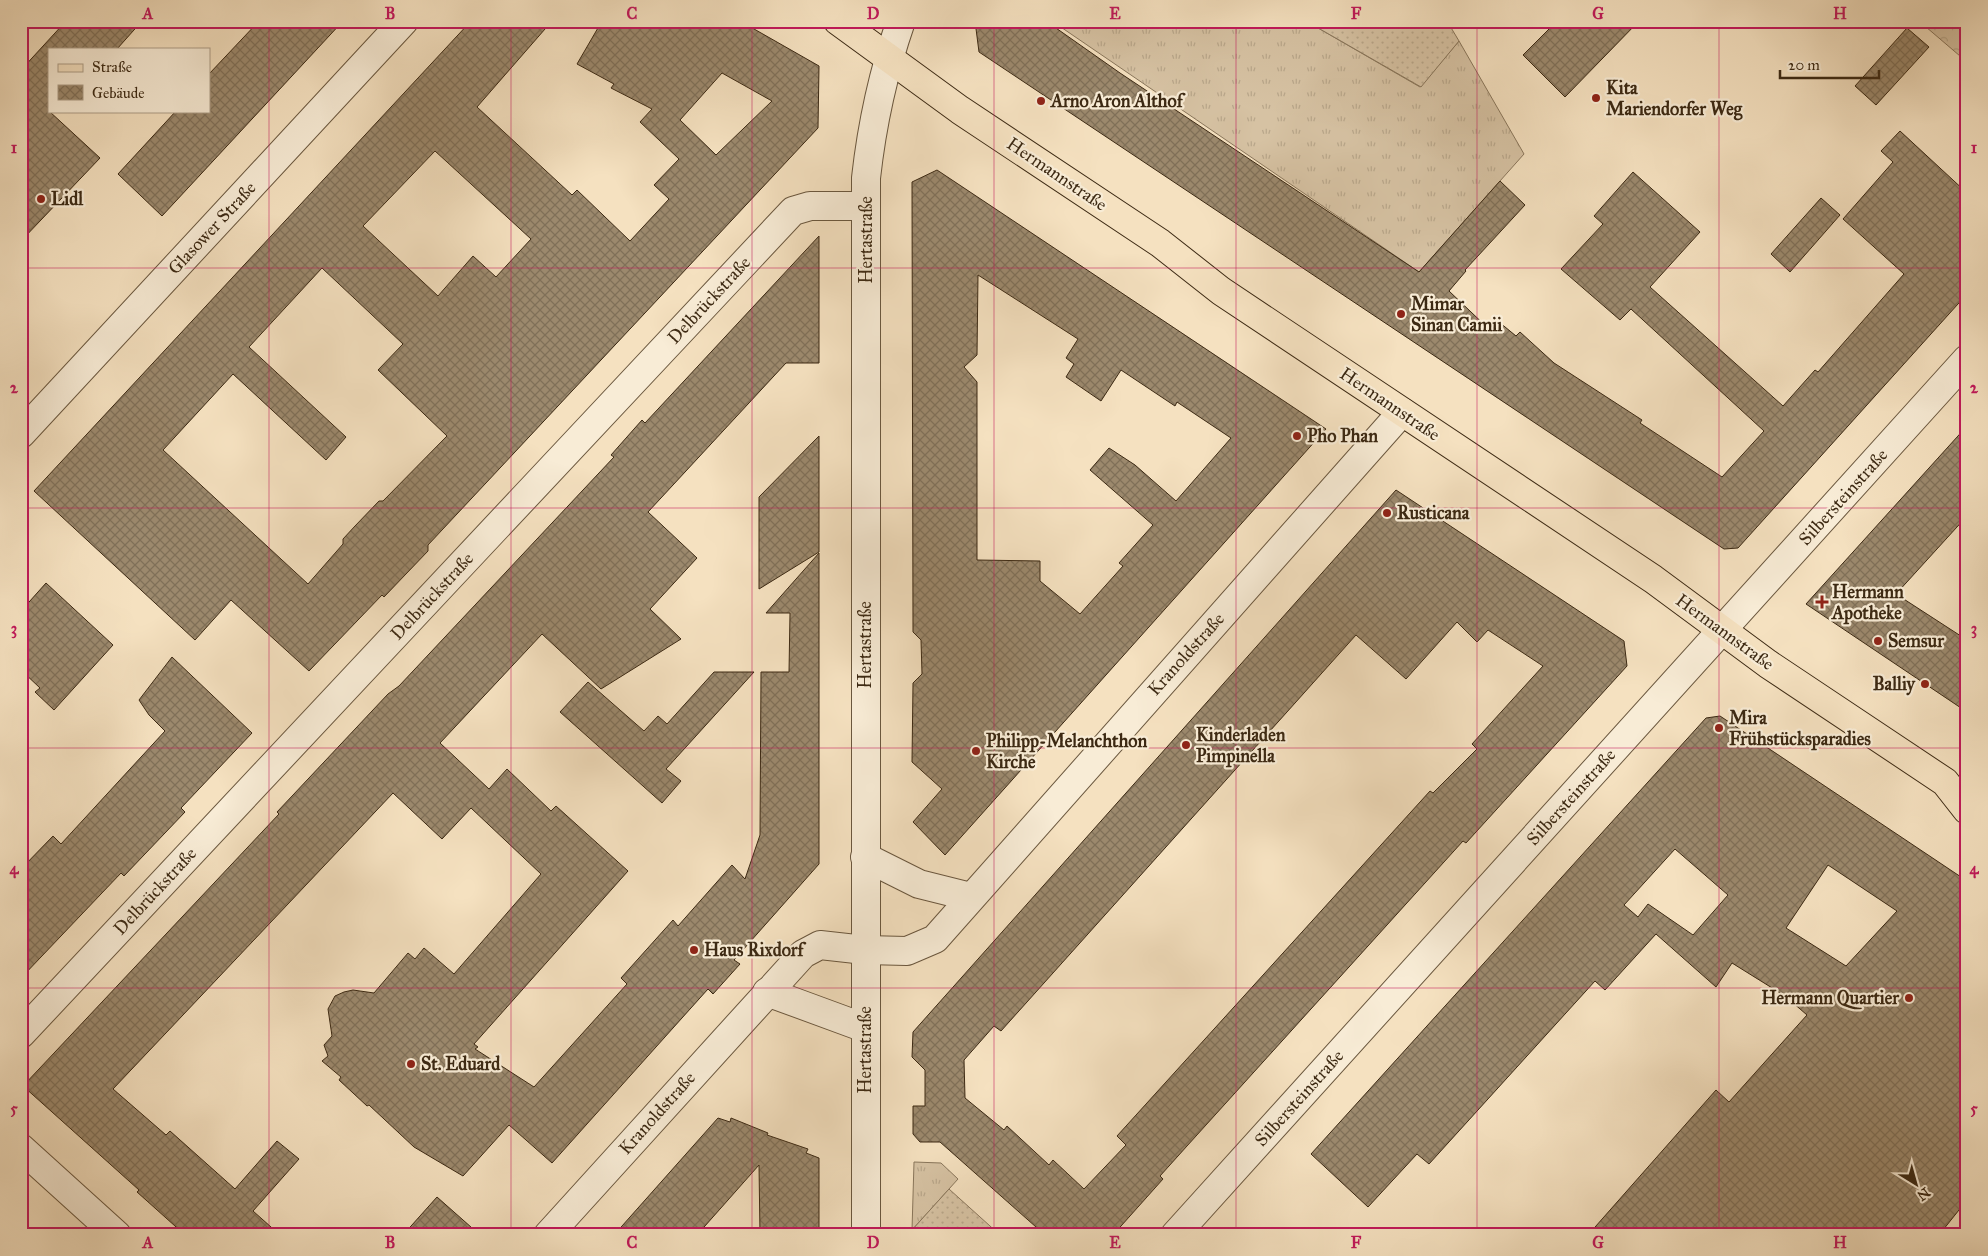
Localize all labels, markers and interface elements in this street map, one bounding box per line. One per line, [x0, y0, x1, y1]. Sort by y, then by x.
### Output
text: A [142, 4, 154, 23]
text: B [385, 4, 395, 23]
text: C [627, 4, 638, 23]
text: D [867, 4, 880, 23]
text: E [1109, 4, 1121, 23]
text: F [1351, 4, 1362, 23]
text: G [1592, 4, 1604, 23]
text: H [1833, 4, 1847, 23]
legend [48, 48, 210, 112]
scale bar [1780, 48, 1879, 80]
text: 20 m [1788, 56, 1820, 74]
text: Straße [92, 58, 132, 76]
place label: Kita Mariendorfer Weg [1606, 77, 1743, 121]
text: Gebäude [92, 84, 145, 102]
place label: Arno Aron Althof [1050, 90, 1186, 112]
marker: Kita Mariendorfer Weg [1590, 92, 1602, 104]
marker: Arno Aron Althof [1035, 95, 1047, 107]
street label: Hermannstraße [1003, 132, 1111, 216]
text: 1 [11, 138, 18, 157]
text: 1 [1971, 138, 1978, 157]
street label: Glasower Straße [163, 177, 261, 279]
place label: Lidl [51, 188, 84, 210]
marker: Lidl [35, 193, 47, 205]
street label: Hertastraße [855, 196, 877, 284]
street label: Delbrückstraße [663, 252, 755, 348]
place label: Mimar Sinan Camii [1411, 293, 1503, 336]
marker: Mimar Sinan Camii [1395, 308, 1407, 320]
street label: Hermannstraße [1336, 362, 1444, 446]
text: 2 [10, 378, 19, 397]
text: 2 [1970, 378, 1979, 397]
place label: Pho Phan [1307, 425, 1378, 447]
marker: Pho Phan [1291, 430, 1303, 442]
street label: Silbersteinstraße [1794, 444, 1892, 550]
place label: Rusticana [1397, 502, 1470, 524]
marker: Rusticana [1381, 507, 1393, 519]
street label: Delbrückstraße [386, 548, 478, 644]
place label: Hermann Apotheke [1831, 581, 1904, 625]
street label: Hermannstraße [1672, 589, 1778, 675]
marker: Hermann Apotheke [1816, 596, 1828, 608]
street label: Hertastraße [854, 601, 876, 689]
street label: Kranoldstraße [1143, 608, 1229, 700]
text: 3 [11, 619, 17, 639]
text: 3 [1971, 619, 1977, 639]
place label: Semsur [1888, 630, 1945, 652]
marker: Semsur [1872, 635, 1884, 647]
place label: Balliy [1873, 673, 1917, 696]
marker: Balliy [1919, 678, 1931, 690]
place label: Mira Frühstücksparadies [1729, 707, 1871, 751]
marker: Mira Frühstücksparadies [1713, 722, 1725, 734]
place label: Kinderladen Pimpinella [1196, 724, 1286, 768]
place label: Philipp-Melanchthon Kirche [986, 730, 1148, 773]
marker: Kinderladen Pimpinella [1180, 739, 1192, 751]
street label: Silbersteinstraße [1522, 744, 1620, 850]
marker: Philipp-Melanchthon Kirche [970, 745, 982, 757]
street label: Delbrückstraße [109, 843, 201, 939]
text: 4 [10, 859, 20, 879]
text: 4 [1970, 859, 1980, 879]
place label: Haus Rixdorf [704, 939, 807, 961]
marker: Haus Rixdorf [688, 944, 700, 956]
place label: Hermann Quartier [1761, 987, 1900, 1010]
marker: Hermann Quartier [1903, 992, 1915, 1004]
street label: Hertastraße [854, 1006, 876, 1094]
street label: Silbersteinstraße [1250, 1045, 1348, 1151]
place label: St. Eduard [421, 1053, 501, 1075]
marker: St. Eduard [405, 1058, 417, 1070]
street label: Kranoldstraße [614, 1067, 700, 1159]
text: 5 [10, 1099, 18, 1118]
text: 5 [1970, 1099, 1978, 1118]
north arrow [1890, 1158, 1940, 1208]
text: N [1914, 1184, 1933, 1204]
text: A [142, 1233, 154, 1252]
text: B [385, 1233, 395, 1252]
text: C [627, 1233, 638, 1252]
text: D [867, 1233, 880, 1252]
text: E [1109, 1233, 1121, 1252]
text: F [1351, 1233, 1362, 1252]
text: G [1592, 1233, 1604, 1252]
text: H [1833, 1233, 1847, 1252]

